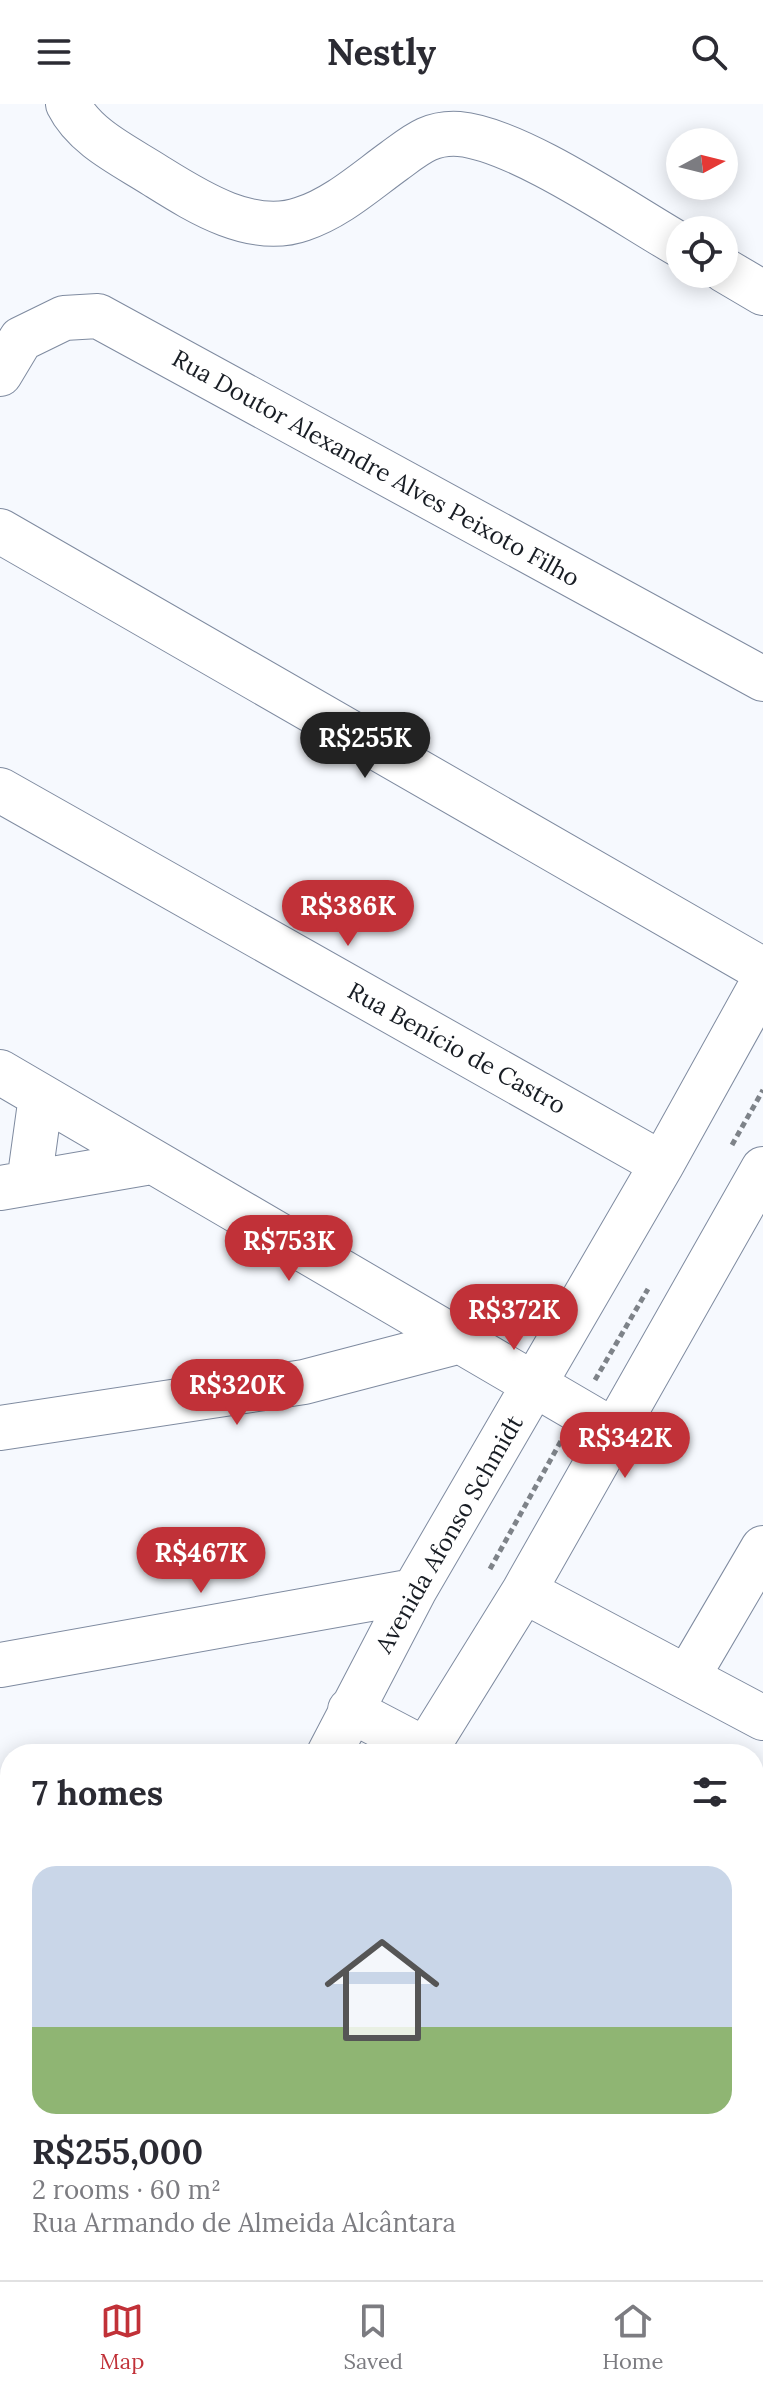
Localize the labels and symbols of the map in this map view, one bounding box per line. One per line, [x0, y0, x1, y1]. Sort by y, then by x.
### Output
north arrow [666, 128, 738, 200]
street label: Rua Doutor Alexandre Alves Peixoto Filho [167, 343, 585, 593]
pin: R$255K [300, 712, 430, 780]
pin: R$386K [283, 880, 413, 948]
street label: Rua Benício de Castro [342, 975, 572, 1121]
pin: R$753K [224, 1215, 354, 1283]
pin: R$372K [449, 1284, 579, 1352]
pin: R$320K [172, 1359, 302, 1427]
street label: Avenida Afonso Schmidt [368, 1409, 530, 1659]
pin: R$342K [560, 1412, 690, 1480]
pin: R$467K [136, 1527, 266, 1595]

